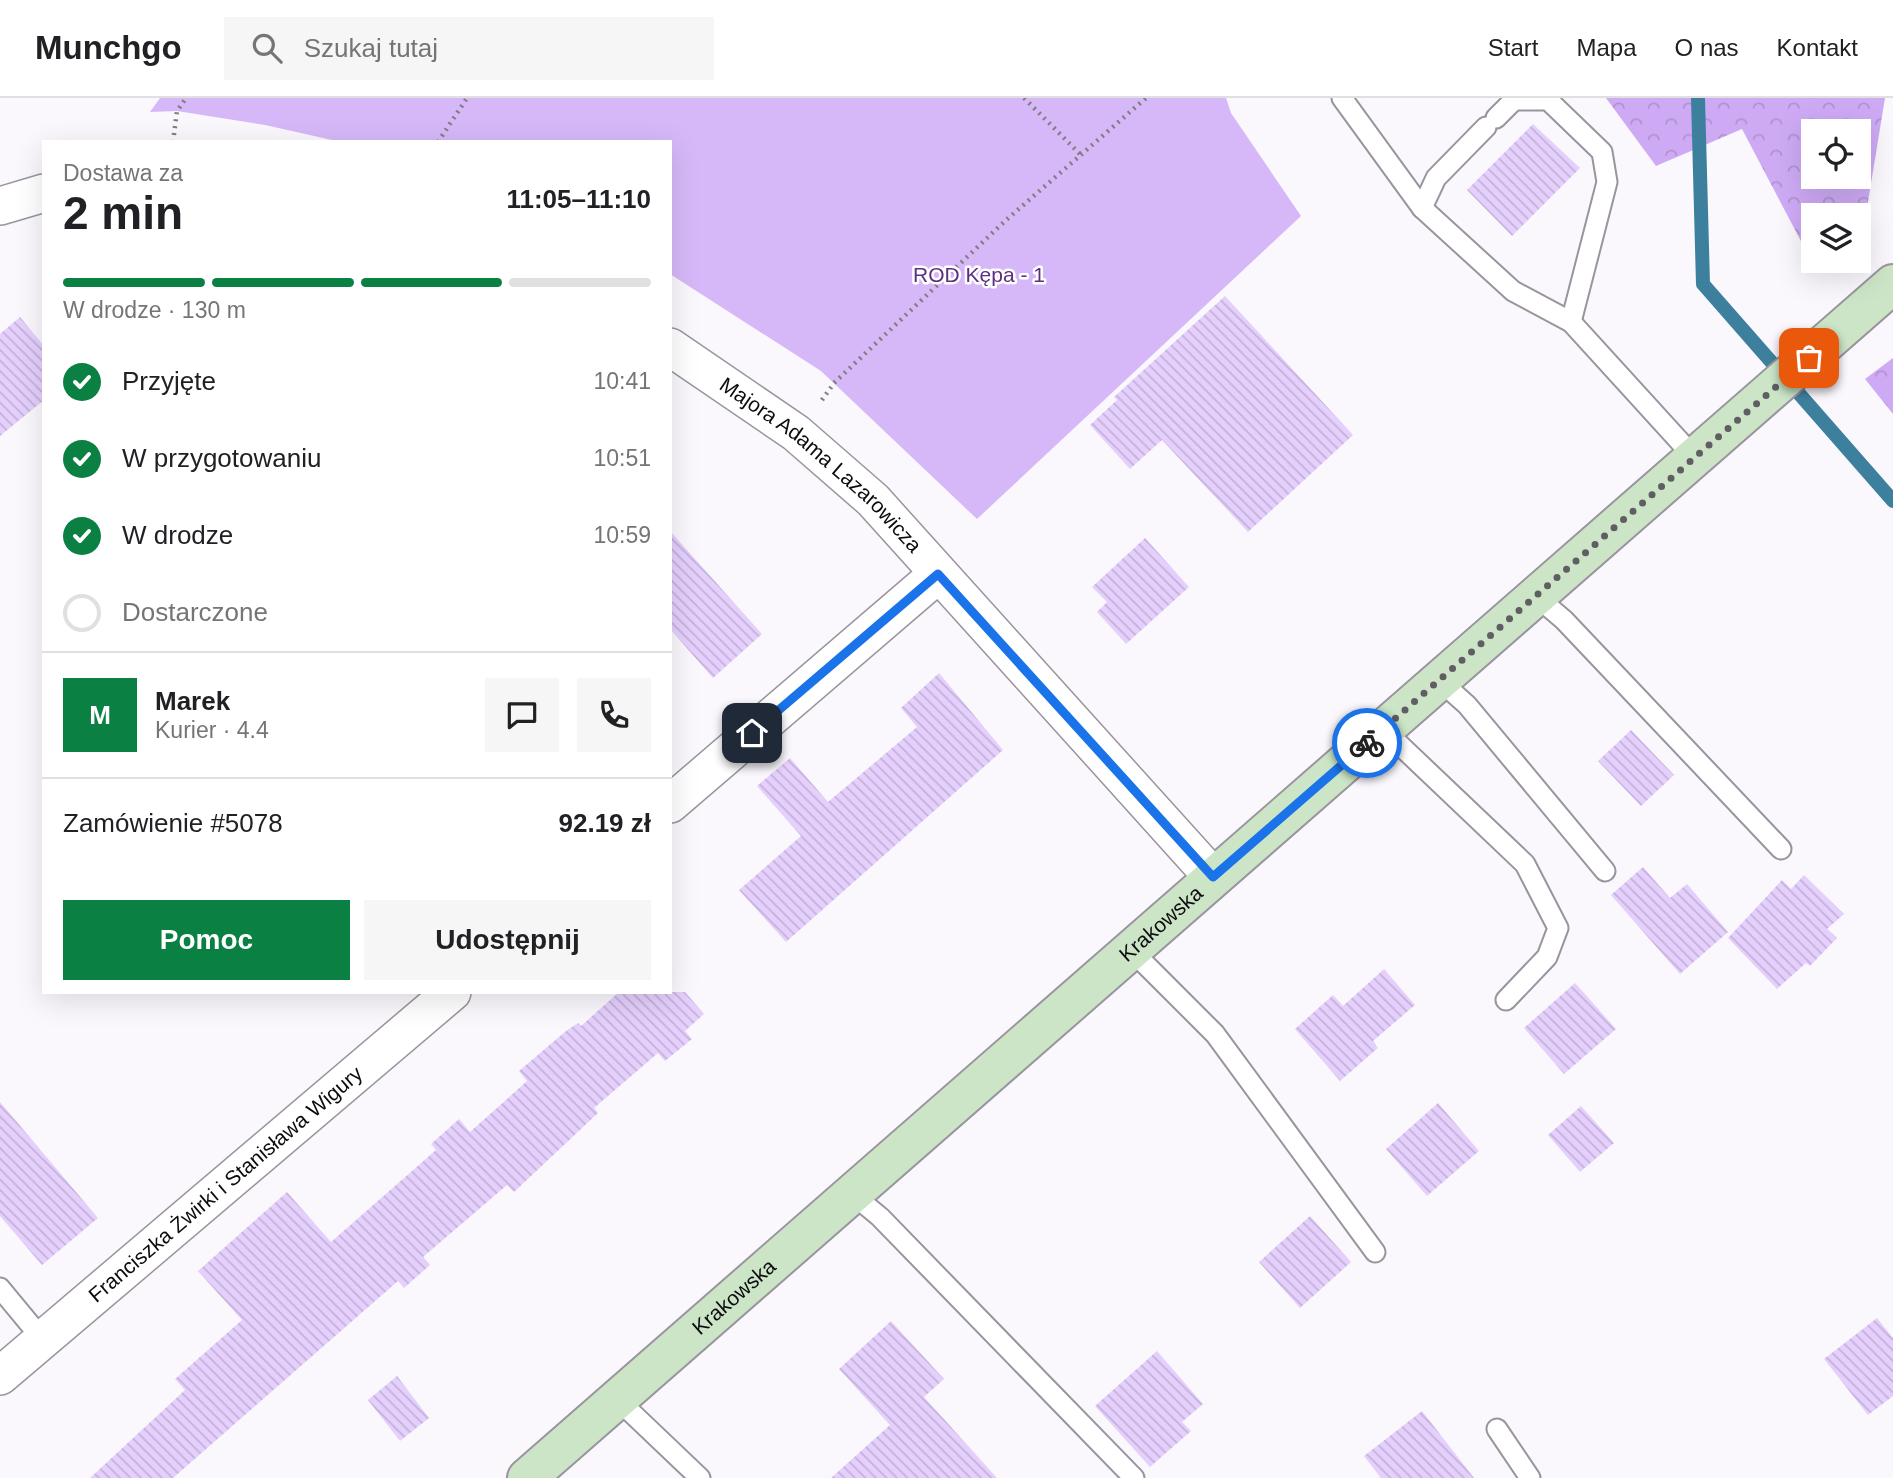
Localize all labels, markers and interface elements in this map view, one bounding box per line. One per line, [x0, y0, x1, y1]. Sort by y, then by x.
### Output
search box [224, 17, 714, 80]
text: Munchgo [35, 29, 182, 66]
icon: search [248, 29, 286, 67]
text: Szukaj tutaj [304, 33, 438, 63]
text: Start [1488, 34, 1539, 61]
text: Mapa [1577, 34, 1637, 61]
text: O nas [1675, 34, 1739, 61]
text: Kontakt [1777, 34, 1858, 61]
map controls [1801, 119, 1871, 273]
button: locate [1801, 119, 1871, 189]
text: Dostawa za [63, 160, 183, 186]
text: 11:05–11:10 [506, 184, 651, 214]
text: 2 min [63, 187, 183, 239]
button: layers [1801, 203, 1871, 273]
park label: ROD Kępa - 1 [913, 263, 1045, 286]
text: W drodze · 130 m [63, 297, 246, 323]
pin [1779, 328, 1839, 388]
icon: bag [1790, 339, 1828, 377]
icon: check [63, 363, 101, 401]
text: Przyjęte [122, 366, 216, 396]
text: 10:41 [593, 368, 651, 394]
street label: Majora Adama Lazarowicza [716, 373, 927, 557]
icon: check [63, 440, 101, 478]
text: W przygotowaniu [122, 443, 321, 473]
text: 10:51 [593, 445, 651, 471]
icon: check [63, 517, 101, 555]
text: W drodze [122, 520, 233, 550]
text: 10:59 [593, 522, 651, 548]
text: Dostarczone [122, 597, 268, 627]
button: chat [485, 678, 559, 752]
button: phone [577, 678, 651, 752]
text: Marek [155, 686, 230, 716]
text: M [89, 700, 111, 730]
pin [722, 703, 782, 763]
courier [1332, 708, 1402, 778]
icon: home [733, 714, 771, 752]
text: Kurier · 4.4 [155, 717, 269, 743]
icon: bike [1348, 724, 1386, 762]
text: Zamówienie #5078 [63, 808, 283, 838]
text: 92.19 zł [558, 808, 651, 838]
street label: Krakowska [1114, 881, 1207, 966]
button: Pomoc [63, 900, 350, 980]
button: Udostępnij [364, 900, 651, 980]
street label: Franciszka Żwirki i Stanisława Wigury [84, 1061, 367, 1307]
street label: Krakowska [687, 1254, 780, 1339]

